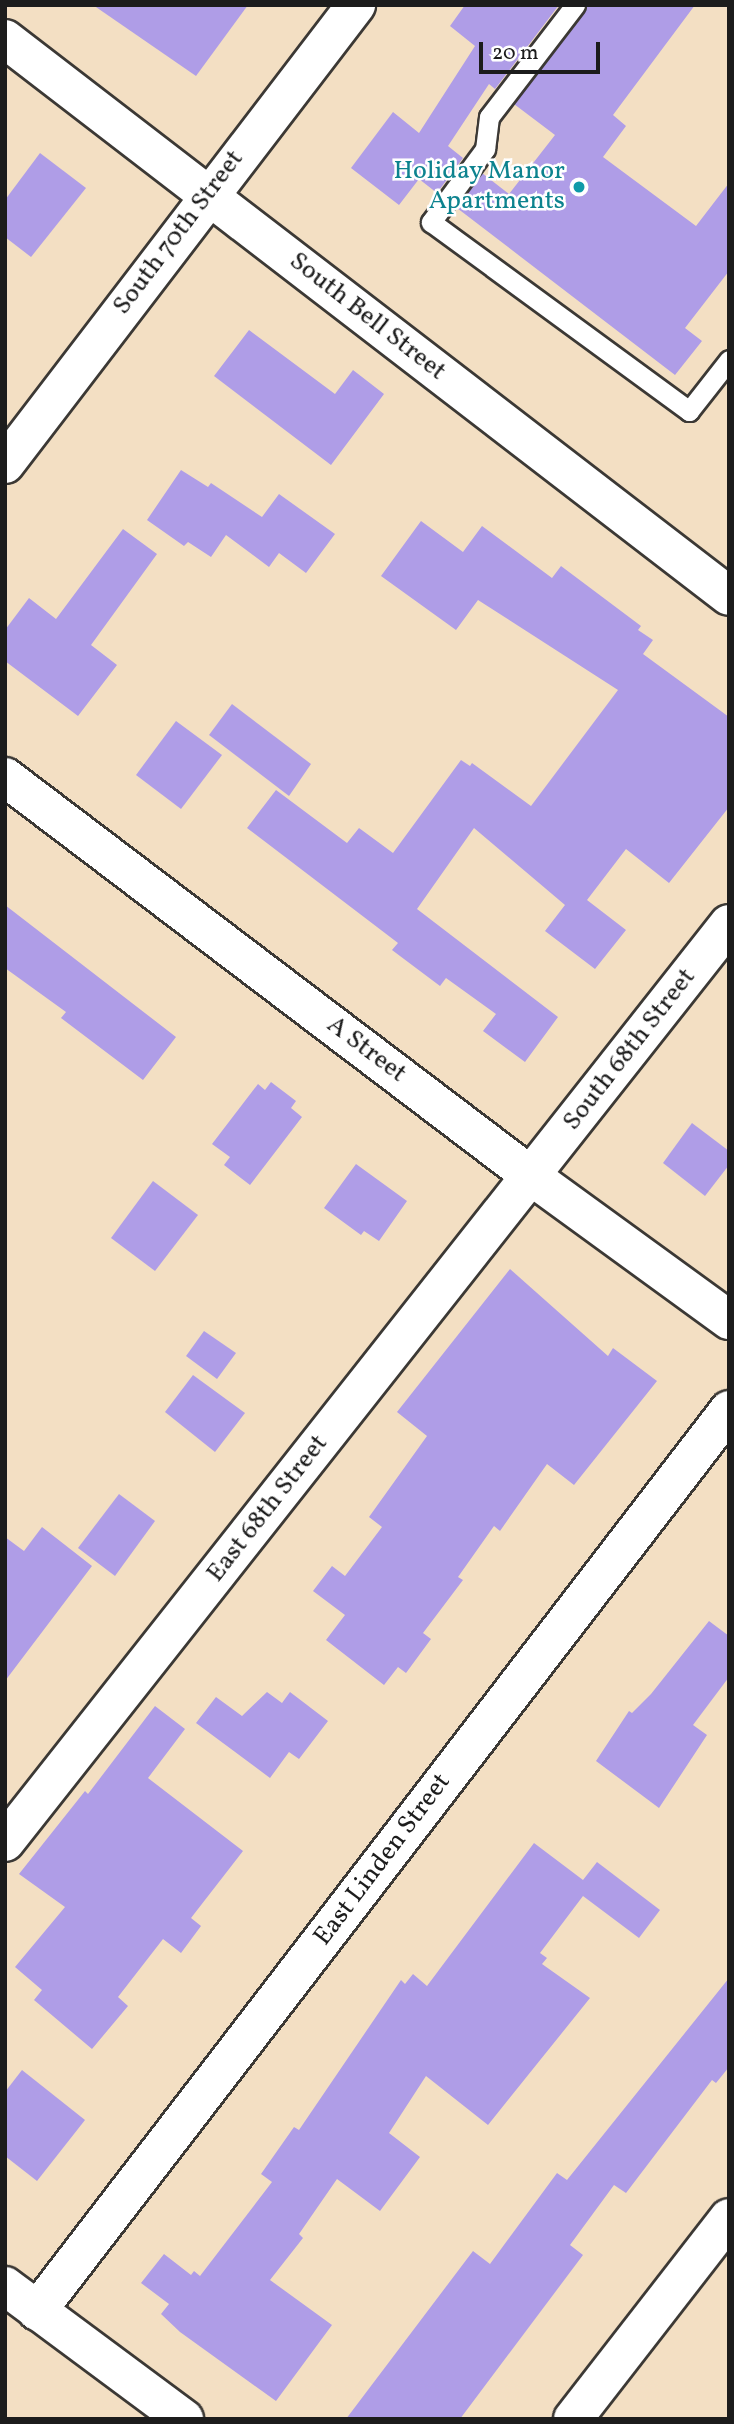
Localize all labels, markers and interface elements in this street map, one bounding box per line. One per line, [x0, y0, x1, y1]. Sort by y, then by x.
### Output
scale bar [482, 28, 603, 72]
text: 20 m [492, 39, 538, 68]
street label: South 70th Street [107, 145, 251, 321]
place label: Holiday Manor Apartments [393, 156, 565, 218]
marker: Holiday Manor Apartments [571, 179, 587, 195]
street label: South Bell Street [283, 246, 451, 388]
street label: South 68th Street [557, 963, 703, 1137]
street label: A Street [320, 1010, 412, 1090]
street label: East 68th Street [201, 1429, 335, 1589]
street label: East Linden Street [308, 1768, 458, 1952]

